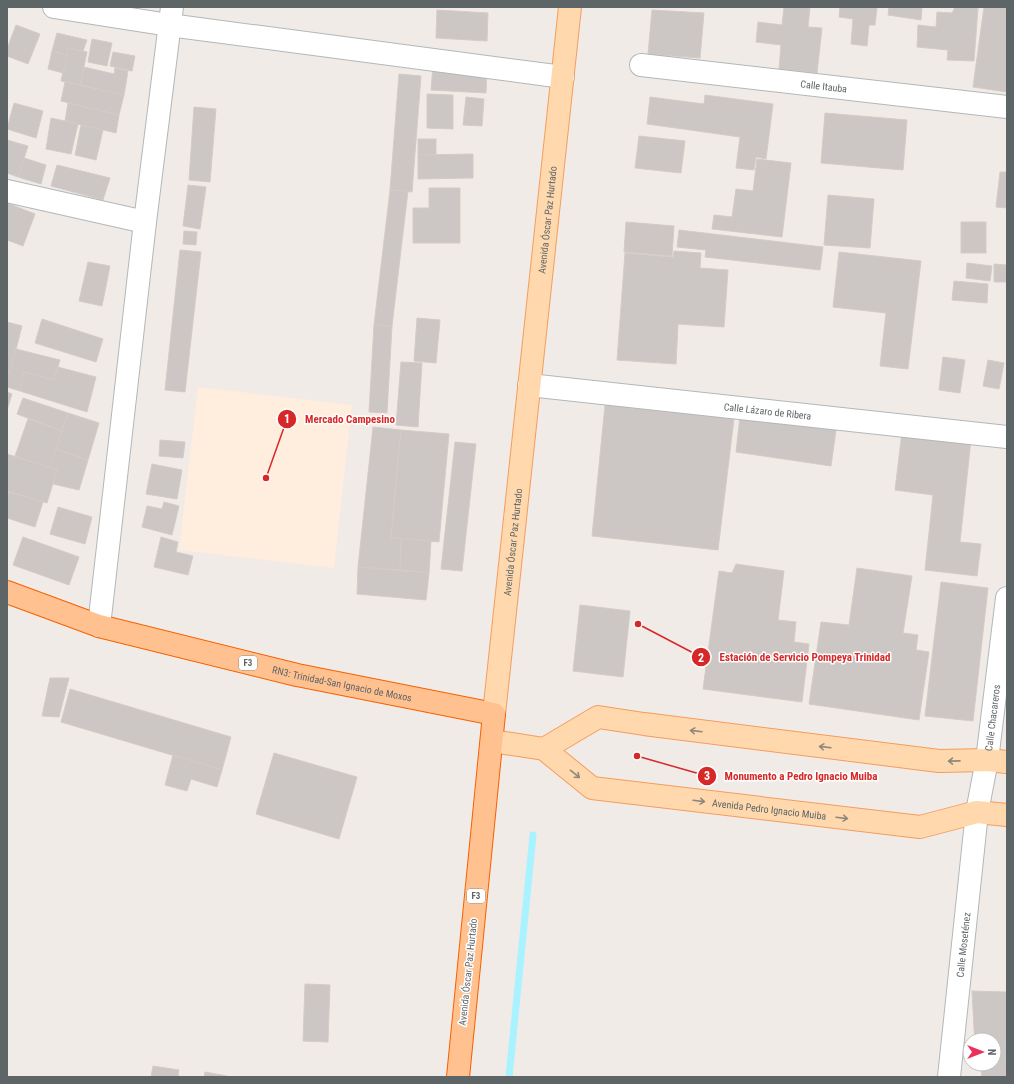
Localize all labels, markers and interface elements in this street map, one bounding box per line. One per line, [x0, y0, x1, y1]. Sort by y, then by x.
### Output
street label: Calle Itauba [800, 78, 848, 94]
street label: Avenida Óscar Paz Hurtado [536, 166, 558, 274]
street label: Calle Lázaro de Ribera [723, 401, 812, 421]
callout: Mercado Campesino [277, 407, 403, 430]
text: 1 [284, 412, 290, 426]
text: Mercado Campesino [305, 413, 395, 426]
street label: Avenida Óscar Paz Hurtado [501, 488, 524, 596]
callout: Estación de Servicio Pompeya Trinidad [691, 646, 899, 669]
text: 2 [698, 651, 704, 665]
text: Estación de Servicio Pompeya Trinidad [720, 651, 890, 664]
road number: F3 [239, 656, 257, 670]
street label: RN3: Trinidad-San Ignacio de Moxos [271, 664, 413, 703]
street label: Calle Chacareros [983, 683, 1002, 752]
one-way arrow [690, 727, 703, 735]
one-way arrow [819, 743, 832, 751]
one-way arrow [948, 757, 961, 764]
callout: Monumento a Pedro Ignacio Muiba [697, 765, 886, 788]
text: 3 [704, 769, 710, 783]
one-way arrow [569, 770, 580, 779]
text: Monumento a Pedro Ignacio Muiba [725, 770, 877, 783]
one-way arrow [692, 797, 705, 805]
street label: Avenida Pedro Ignacio Muiba [712, 797, 827, 821]
one-way arrow [835, 814, 848, 822]
road number: F3 [467, 889, 485, 903]
street label: Calle Moseténez [954, 912, 972, 978]
street label: Avenida Óscar Paz Hurtado [456, 918, 479, 1026]
north arrow [962, 1032, 1002, 1072]
text: N [985, 1049, 998, 1056]

